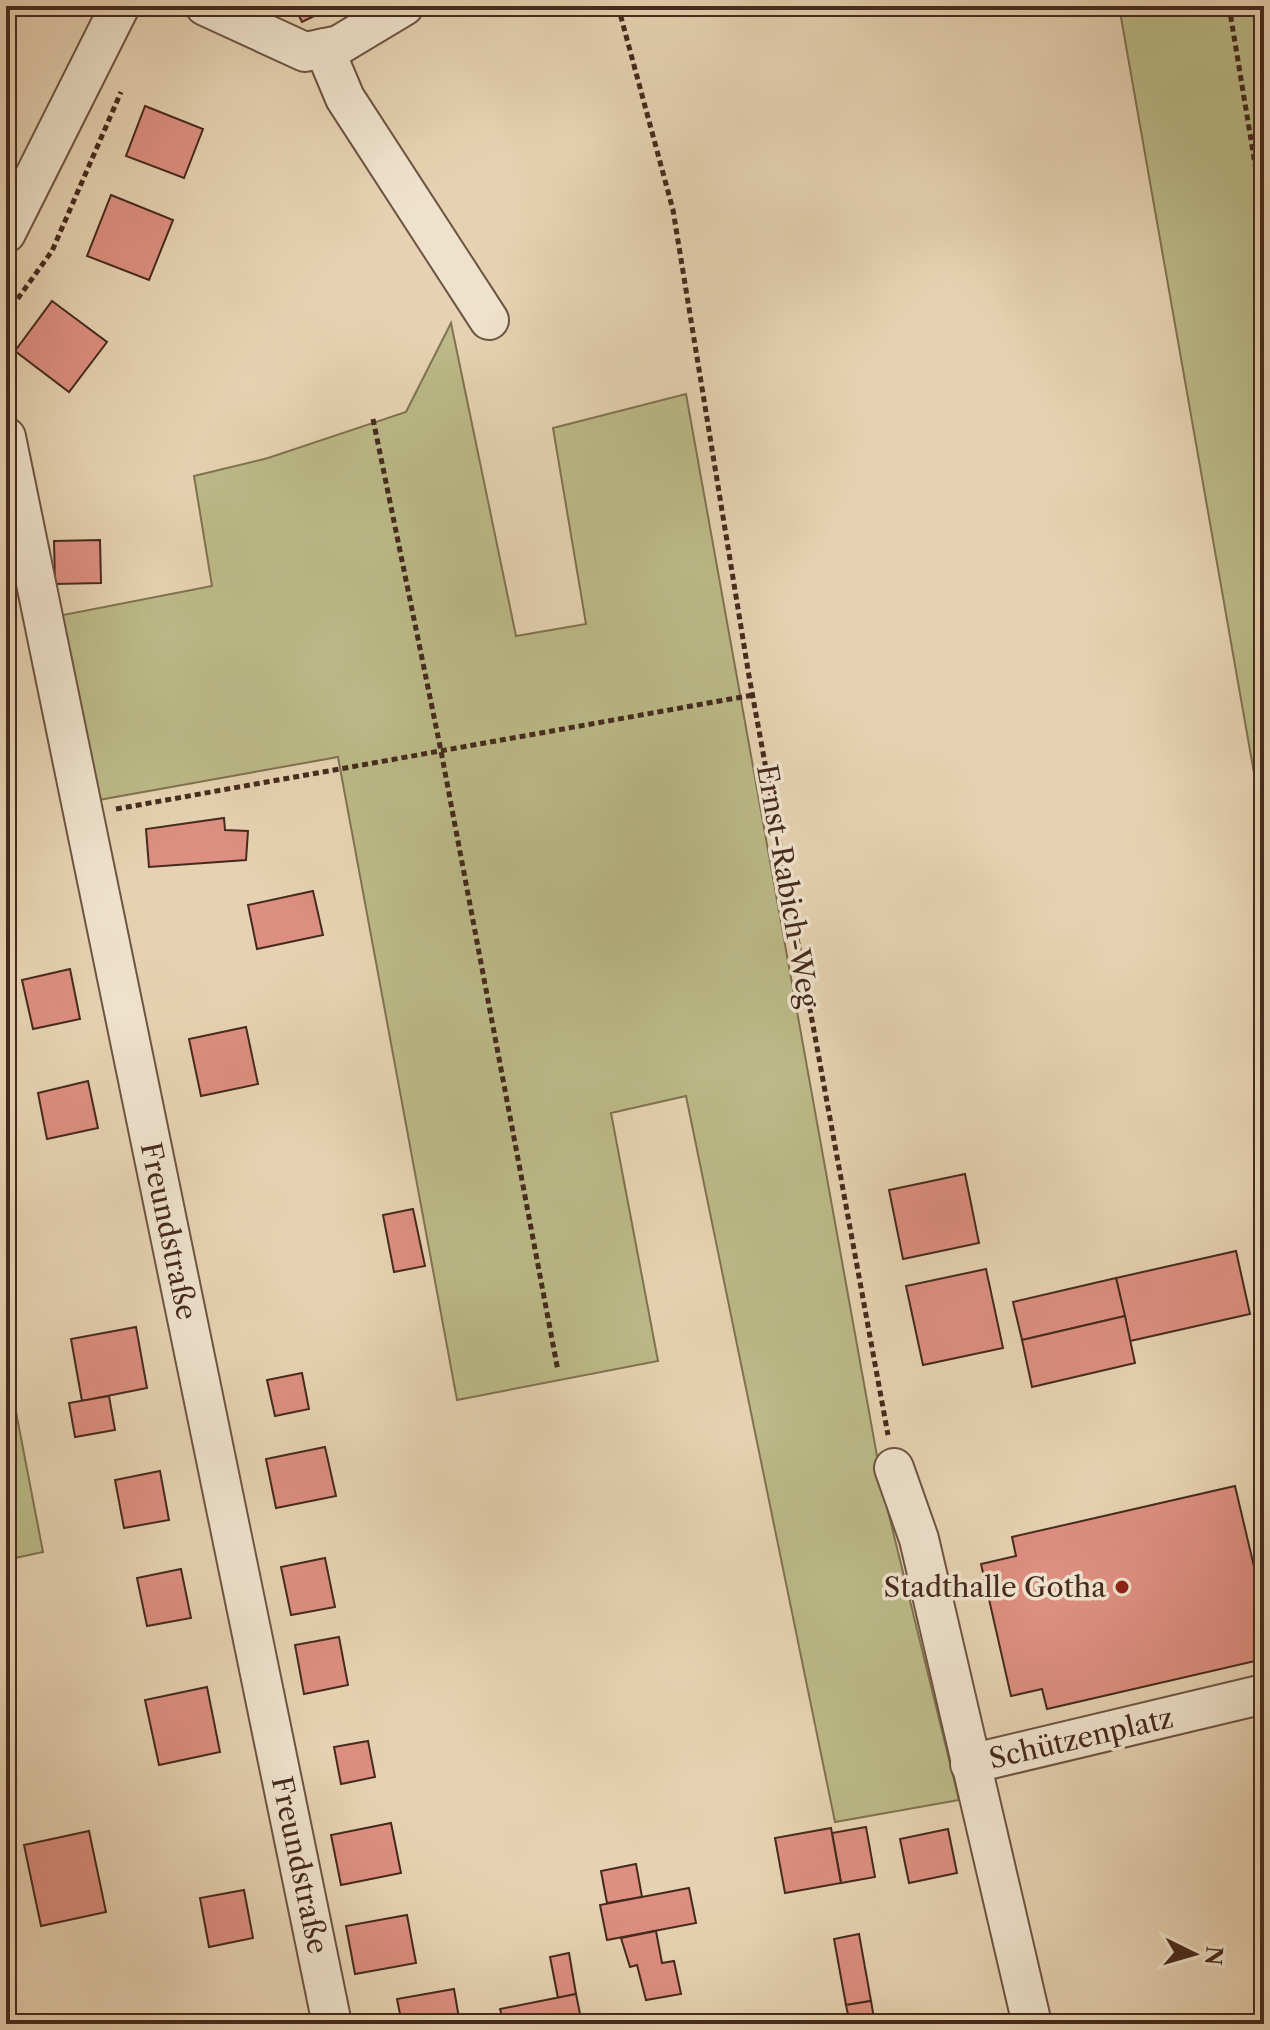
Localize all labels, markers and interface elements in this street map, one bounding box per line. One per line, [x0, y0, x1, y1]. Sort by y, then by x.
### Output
street label: Ernst-Rabich-Weg [750, 762, 826, 1010]
street label: Freundstraße [134, 1139, 204, 1323]
place label: Stadthalle Gotha [884, 1570, 1106, 1604]
marker: Stadthalle Gotha [1113, 1578, 1131, 1596]
street label: Schützenplatz [986, 1700, 1176, 1776]
street label: Freundstraße [265, 1773, 335, 1957]
north arrow [1154, 1914, 1234, 1994]
text: N [1199, 1945, 1228, 1966]

